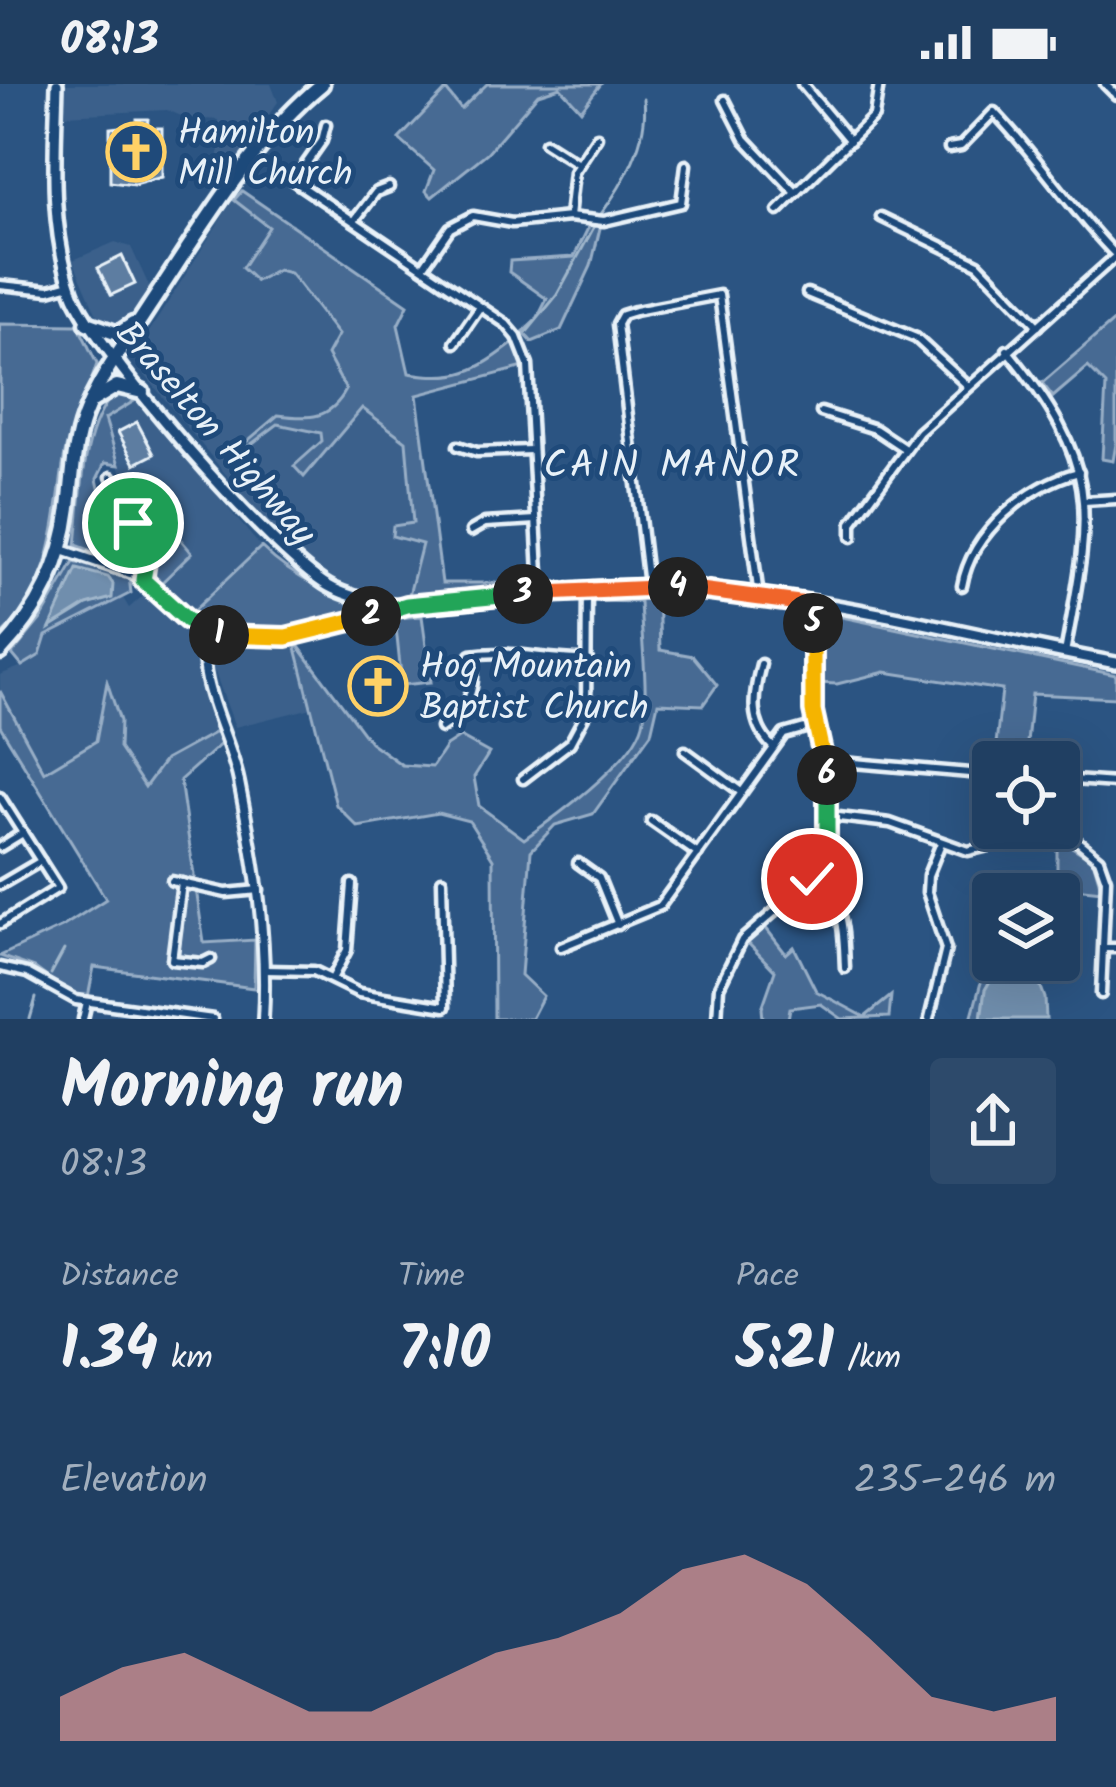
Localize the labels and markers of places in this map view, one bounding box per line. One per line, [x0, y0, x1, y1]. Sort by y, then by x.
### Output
place label: Hamilton Mill Church [178, 106, 352, 204]
church icon: Hamilton Mill Church [105, 121, 167, 183]
pin [82, 472, 184, 574]
pin: 4 [648, 557, 708, 617]
pin: 3 [493, 564, 553, 624]
pin: 2 [341, 586, 401, 646]
pin: 5 [783, 593, 843, 653]
pin: 1 [189, 605, 249, 665]
place label: Hog Mountain Baptist Church [420, 640, 649, 738]
church icon: Hog Mountain Baptist Church [347, 655, 409, 717]
pin: 6 [797, 745, 857, 805]
pin [761, 828, 863, 930]

